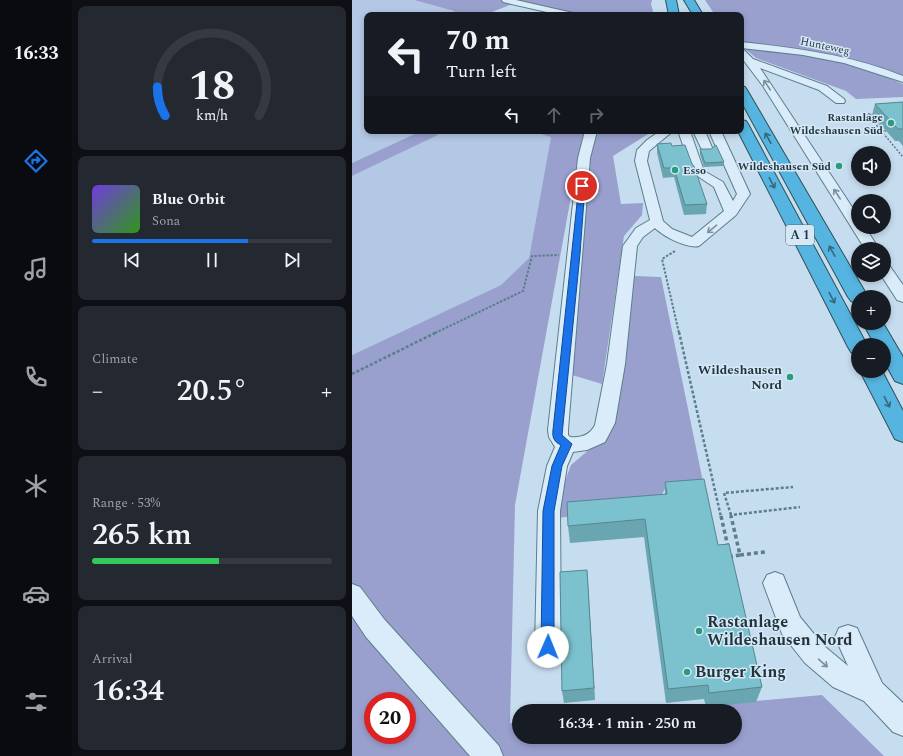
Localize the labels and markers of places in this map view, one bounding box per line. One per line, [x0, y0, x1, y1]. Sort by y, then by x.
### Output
place label: Rastanlage Wildeshausen Süd [790, 109, 884, 139]
marker: Rastanlage Wildeshausen Süd [886, 118, 896, 128]
place label: Wildeshausen Süd [738, 158, 832, 175]
marker: Wildeshausen Süd [834, 161, 844, 171]
place label: Esso [683, 162, 706, 179]
marker: Esso [670, 165, 680, 175]
pin [565, 169, 599, 203]
place label: Wildeshausen Nord [698, 360, 782, 395]
marker: Wildeshausen Nord [785, 372, 795, 382]
place label: Rastanlage Wildeshausen Nord [707, 610, 853, 652]
marker: Rastanlage Wildeshausen Nord [694, 626, 704, 636]
place label: Burger King [695, 660, 786, 684]
marker: Burger King [682, 667, 692, 677]

